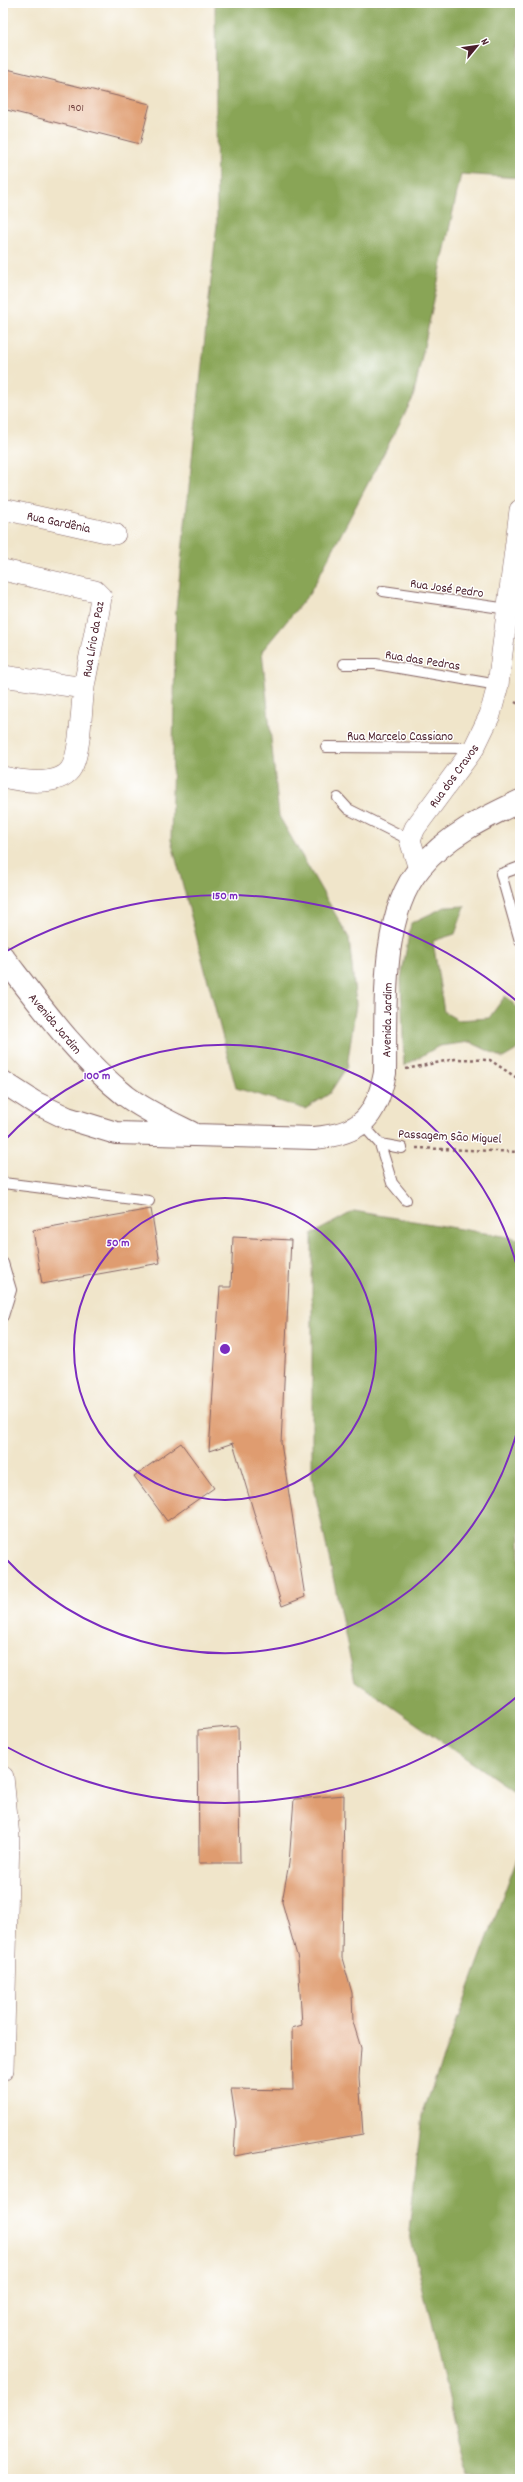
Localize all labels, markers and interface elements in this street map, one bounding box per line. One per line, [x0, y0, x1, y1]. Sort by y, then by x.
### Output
north arrow [457, 26, 497, 66]
text: N [476, 36, 493, 49]
house number: 1901 [68, 101, 84, 117]
street label: Rua Gardênia [25, 507, 93, 540]
street label: Rua José Pedro [409, 575, 485, 604]
street label: Rua Lírio da Paz [78, 600, 110, 679]
street label: Rua das Pedras [384, 646, 462, 677]
street label: Rua Marcelo Cassiano [347, 728, 453, 747]
street label: Rua dos Cravos [425, 740, 485, 813]
text: 150 m [212, 888, 238, 905]
street label: Avenida Jardim [378, 982, 399, 1058]
street label: Avenida Jardim [23, 990, 85, 1059]
text: 100 m [84, 1068, 110, 1085]
street label: Passagem São Miguel [398, 1125, 502, 1150]
text: 50 m [106, 1235, 130, 1252]
centre of rings [218, 1342, 232, 1356]

